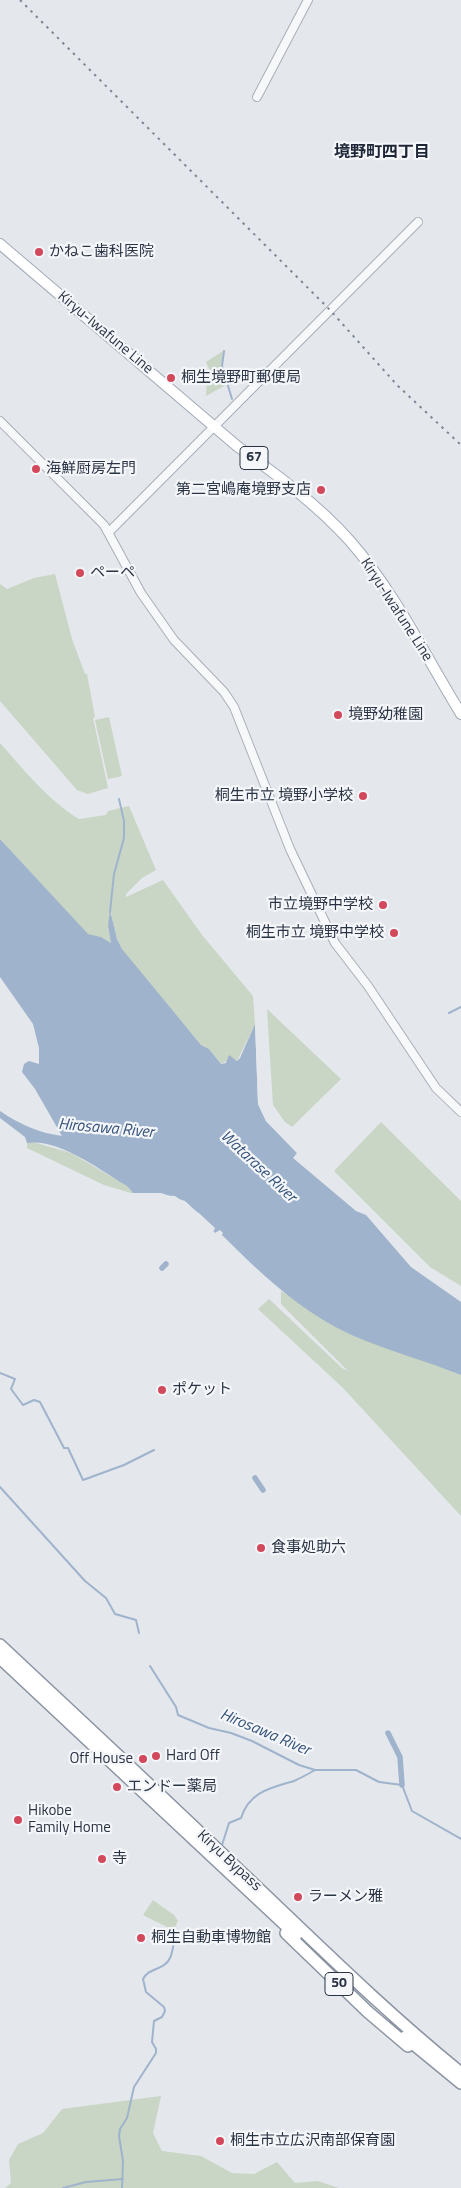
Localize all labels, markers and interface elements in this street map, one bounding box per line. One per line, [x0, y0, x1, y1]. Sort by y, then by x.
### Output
district label: 境野町四丁目 [334, 143, 430, 163]
place label: かねこ歯科医院 [49, 243, 154, 261]
marker: かねこ歯科医院 [33, 246, 45, 258]
street label: Kiryu-Iwafune Line [54, 288, 156, 378]
place label: 桐生境野町郵便局 [181, 369, 301, 387]
marker: 桐生境野町郵便局 [165, 372, 177, 384]
road number: 67 [240, 446, 268, 469]
place label: 海鮮厨房左門 [46, 460, 136, 478]
marker: 海鮮厨房左門 [30, 463, 42, 475]
place label: 第二宮嶋庵境野支店 [176, 481, 311, 499]
marker: 第二宮嶋庵境野支店 [315, 484, 327, 496]
street label: Kiryu-Iwafune Line [356, 555, 436, 665]
place label: ペーペ [90, 564, 135, 582]
marker: ペーペ [74, 567, 86, 579]
place label: 境野幼稚園 [348, 706, 423, 724]
marker: 境野幼稚園 [332, 709, 344, 721]
place label: 桐生市立 境野小学校 [215, 787, 353, 805]
marker: 桐生市立 境野小学校 [357, 790, 369, 802]
place label: 市立境野中学校 [268, 896, 373, 914]
marker: 市立境野中学校 [377, 899, 389, 911]
place label: 桐生市立 境野中学校 [246, 924, 384, 942]
marker: 桐生市立 境野中学校 [388, 927, 400, 939]
water label: Hirosawa River [57, 1115, 155, 1143]
water label: Watarase River [216, 1127, 300, 1207]
place label: ポケット [172, 1381, 232, 1399]
marker: ポケット [156, 1384, 168, 1396]
place label: 食事処助六 [271, 1539, 346, 1557]
marker: 食事処助六 [255, 1542, 267, 1554]
water label: Hirosawa River [217, 1705, 313, 1761]
place label: Hard Off [166, 1747, 220, 1765]
place label: Off House [69, 1750, 133, 1768]
marker: Hard Off [150, 1750, 162, 1762]
marker: Off House [137, 1753, 149, 1765]
place label: エンドー薬局 [127, 1778, 217, 1796]
marker: エンドー薬局 [111, 1781, 123, 1793]
place label: Hikobe Family Home [28, 1802, 111, 1837]
marker: Hikobe Family Home [12, 1814, 24, 1826]
street label: Kiryu Bypass [193, 1827, 265, 1895]
place label: 寺 [112, 1850, 127, 1868]
marker: 寺 [96, 1853, 108, 1865]
place label: ラーメン雅 [308, 1888, 383, 1906]
marker: ラーメン雅 [292, 1891, 304, 1903]
place label: 桐生自動車博物館 [151, 1929, 271, 1947]
marker: 桐生自動車博物館 [135, 1932, 147, 1944]
road number: 50 [325, 1972, 353, 1996]
place label: 桐生市立広沢南部保育園 [230, 2132, 395, 2150]
marker: 桐生市立広沢南部保育園 [214, 2135, 226, 2147]

